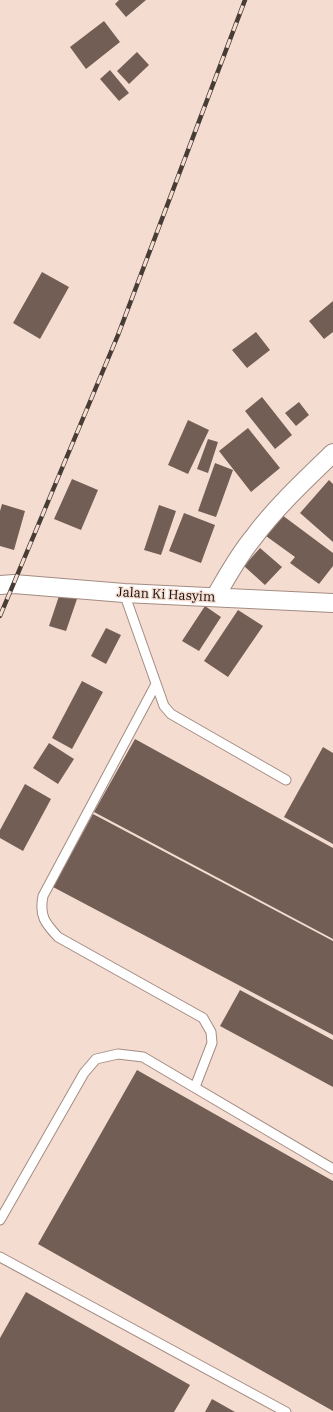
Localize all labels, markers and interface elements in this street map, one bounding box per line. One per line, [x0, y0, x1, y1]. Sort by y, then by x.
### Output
street label: Jalan Ki Hasyim [116, 585, 216, 605]

